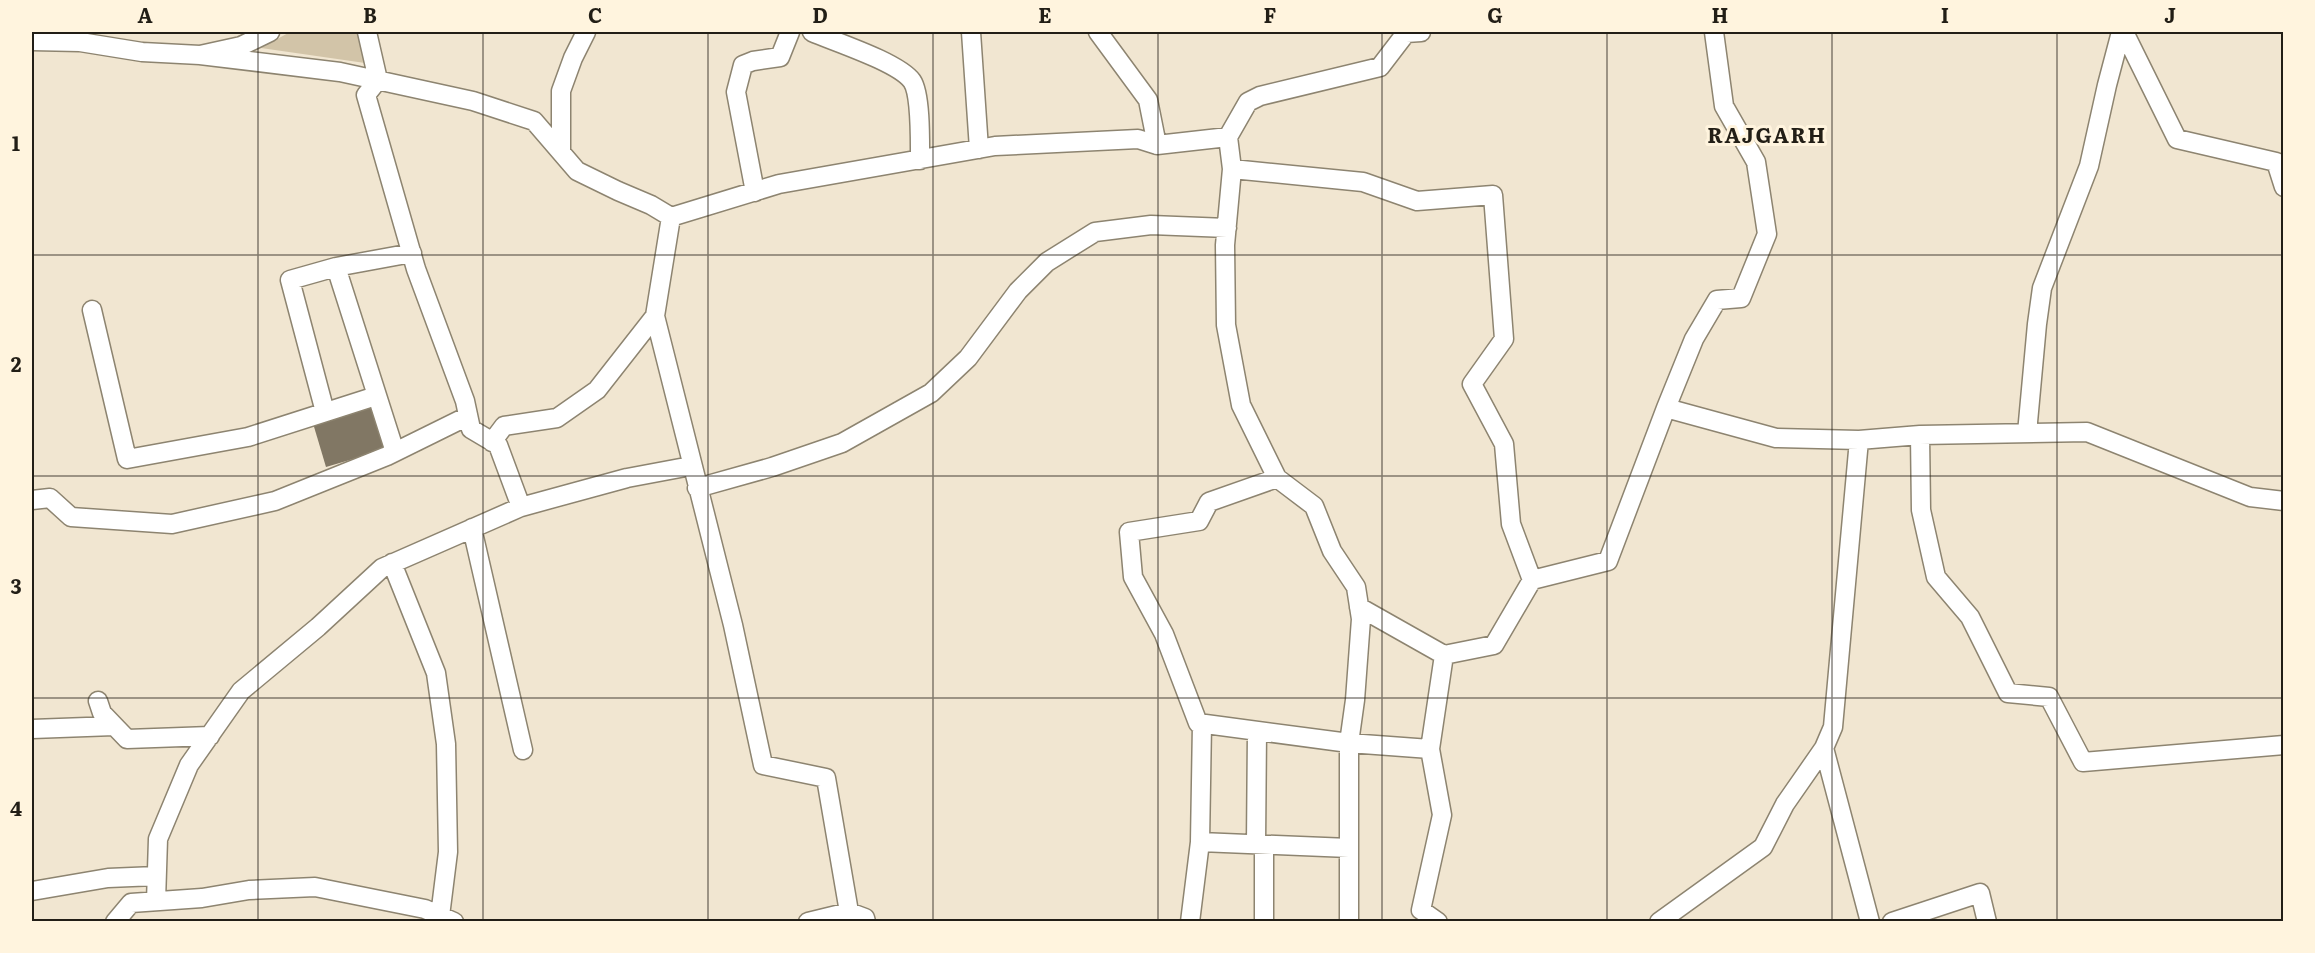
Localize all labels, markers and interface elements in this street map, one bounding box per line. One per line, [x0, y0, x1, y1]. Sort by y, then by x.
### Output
text: A [137, 0, 153, 29]
text: B [363, 0, 377, 29]
text: C [588, 0, 602, 29]
text: D [812, 0, 828, 29]
text: E [1038, 0, 1052, 29]
text: F [1264, 0, 1277, 29]
text: G [1487, 0, 1503, 29]
text: H [1712, 0, 1728, 29]
text: I [1941, 0, 1949, 29]
text: J [2164, 0, 2176, 29]
district label: RAJGARH [1707, 118, 1827, 149]
text: 1 [12, 127, 20, 157]
text: 2 [11, 348, 22, 378]
text: 3 [10, 570, 22, 600]
text: 4 [10, 792, 22, 822]

